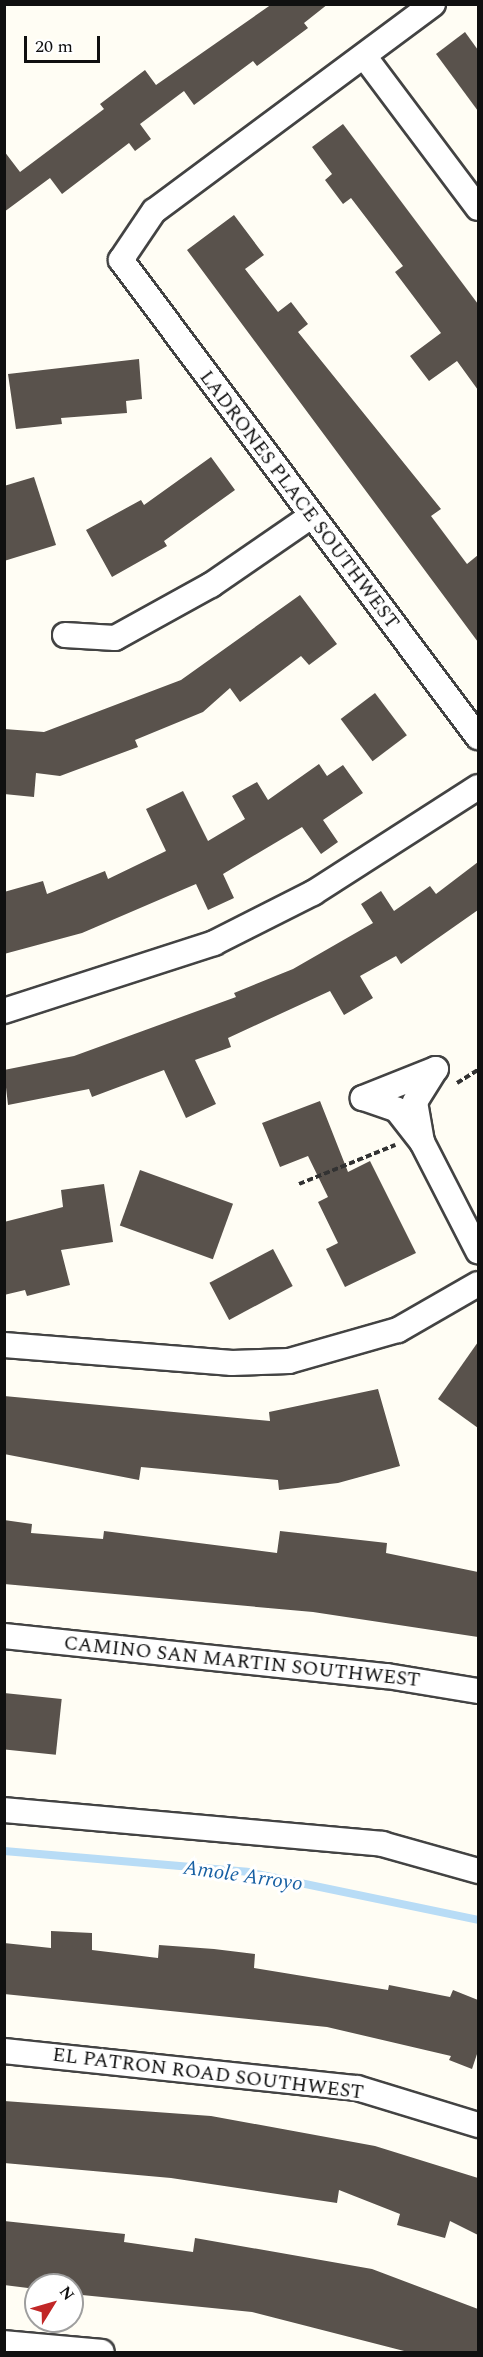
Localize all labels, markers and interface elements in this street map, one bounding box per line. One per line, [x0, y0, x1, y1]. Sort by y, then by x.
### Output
scale bar [27, 24, 104, 62]
text: 20 m [35, 33, 73, 60]
street label: LADRONES PLACE SOUTHWEST [194, 366, 404, 634]
street label: CAMINO SAN MARTIN SOUTHWEST [63, 1631, 421, 1693]
water label: Amole Arroyo [182, 1855, 304, 1897]
street label: EL PATRON ROAD SOUTHWEST [51, 2043, 365, 2105]
north arrow [24, 2273, 84, 2333]
text: N [53, 2281, 80, 2306]

